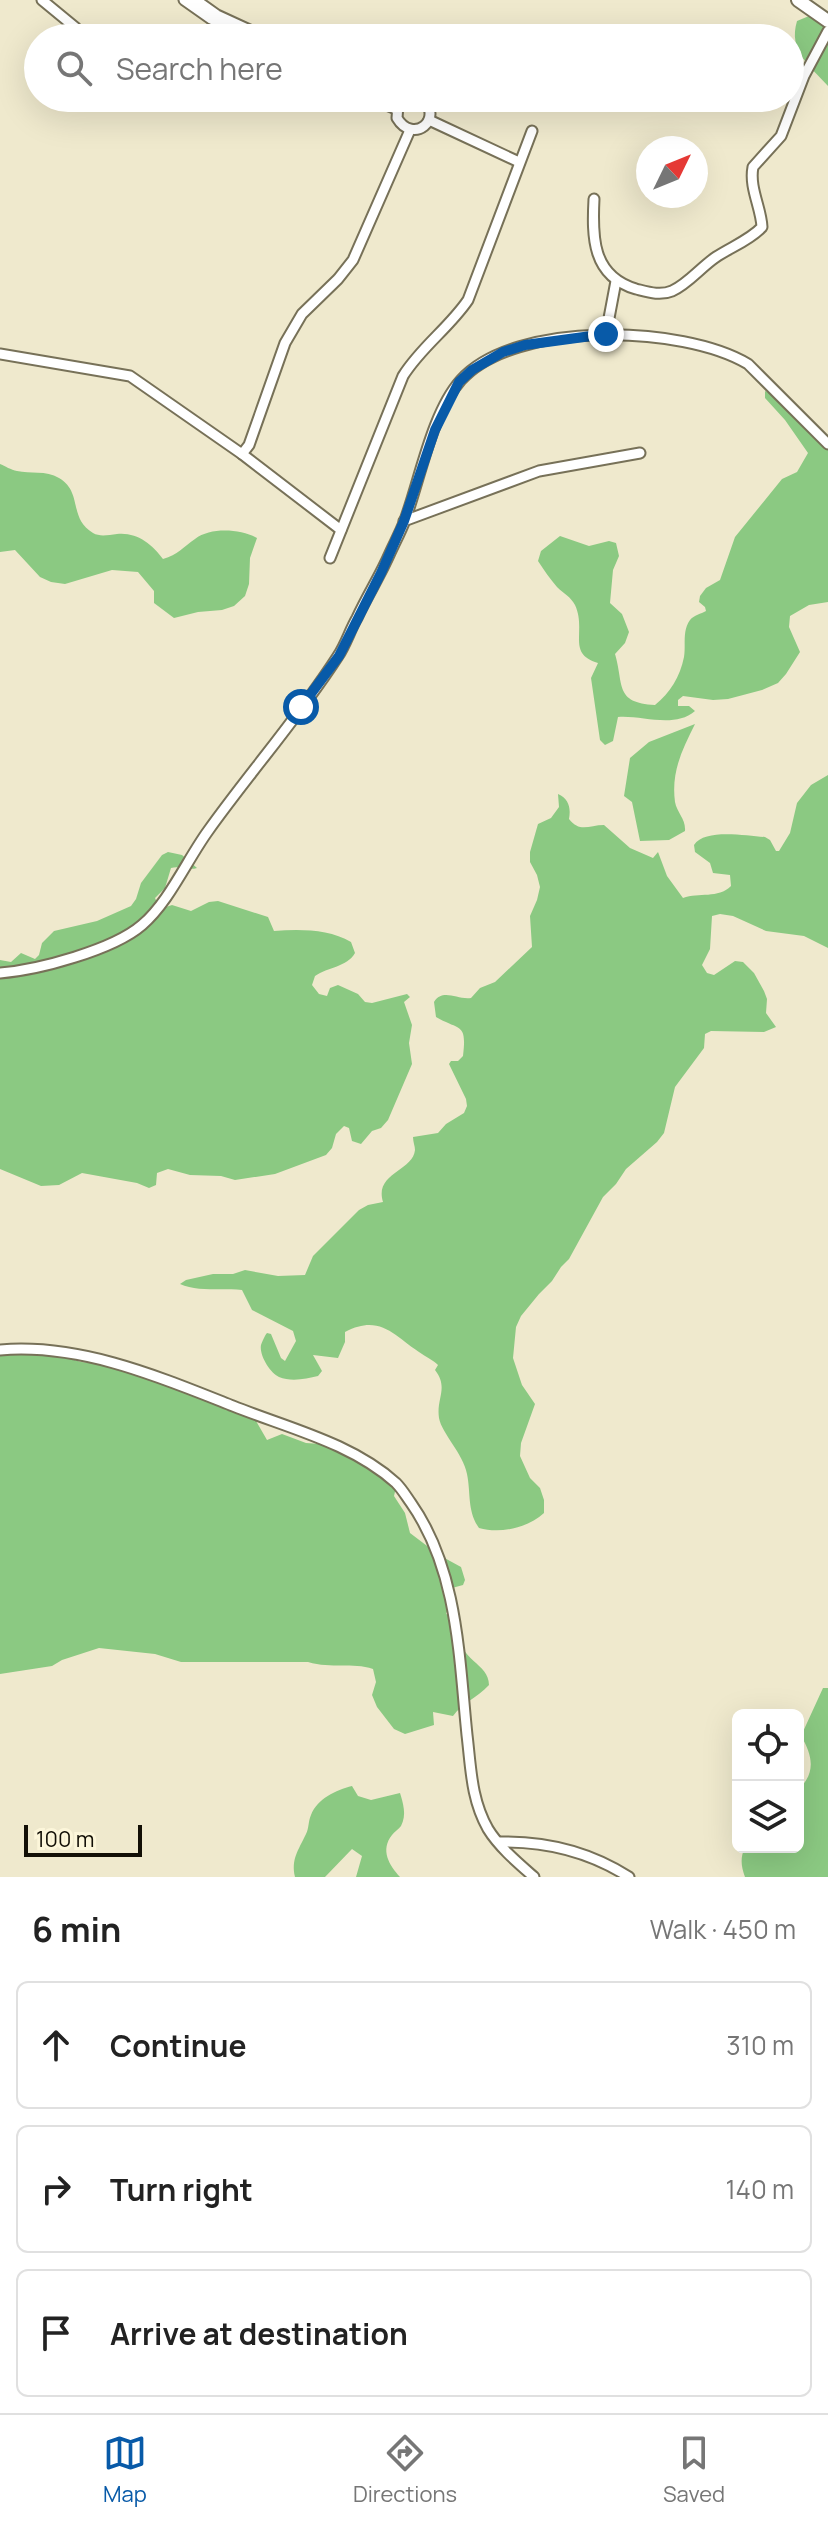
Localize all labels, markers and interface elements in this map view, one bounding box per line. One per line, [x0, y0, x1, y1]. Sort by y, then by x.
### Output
search box [24, 24, 804, 112]
icon: search [52, 46, 96, 90]
text: Search here [116, 48, 283, 89]
north arrow [636, 136, 708, 208]
route end [588, 316, 624, 352]
route start [283, 689, 319, 725]
map controls [732, 1709, 804, 1853]
button: locate [732, 1709, 804, 1781]
button: layers [732, 1781, 804, 1853]
scale bar [24, 1821, 142, 1857]
text: 100 m [36, 1824, 94, 1854]
text: 6 min [32, 1906, 121, 1952]
text: Walk · 450 m [650, 1911, 796, 1947]
icon: ahead [34, 2023, 78, 2067]
text: Continue [110, 2025, 246, 2066]
text: 310 m [726, 2027, 794, 2063]
icon: right [34, 2167, 78, 2211]
text: Turn right [110, 2169, 253, 2210]
text: 140 m [725, 2171, 794, 2207]
icon: arrive [34, 2311, 78, 2355]
text: Arrive at destination [110, 2313, 408, 2354]
tab: Map [103, 2431, 147, 2509]
tab: Directions [353, 2431, 457, 2509]
tab: Saved [663, 2431, 725, 2509]

